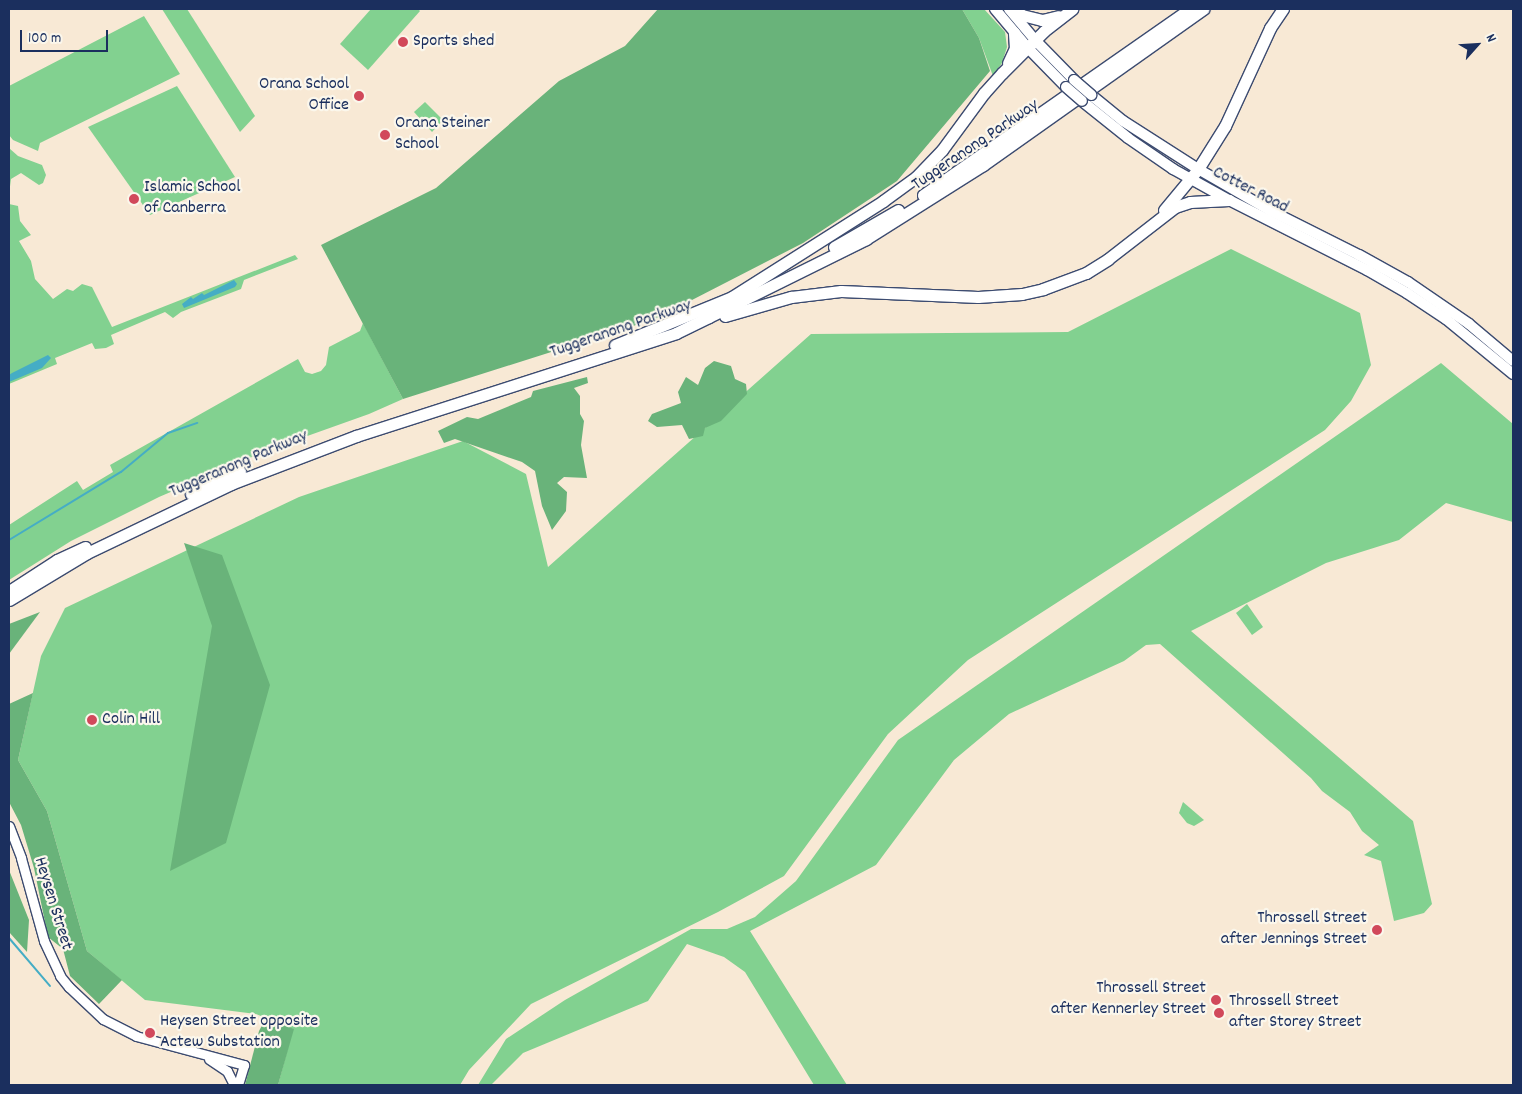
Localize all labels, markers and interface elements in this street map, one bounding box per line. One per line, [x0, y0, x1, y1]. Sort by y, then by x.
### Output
scale bar [22, 20, 110, 52]
north arrow [1452, 20, 1502, 70]
text: 100 m [28, 28, 61, 50]
place label: Sports shed [413, 31, 494, 53]
text: N [1480, 31, 1501, 46]
marker: Sports shed [397, 36, 409, 48]
place label: Orana School Office [259, 75, 349, 118]
marker: Orana School Office [353, 90, 365, 102]
street label: Tuggeranong Parkway [908, 96, 1044, 196]
place label: Orana Steiner School [395, 114, 490, 156]
marker: Orana Steiner School [379, 129, 391, 141]
street label: Cotter Road [1208, 163, 1292, 219]
place label: Islamic School of Canberra [144, 178, 241, 220]
marker: Islamic School of Canberra [128, 193, 140, 205]
street label: Tuggeranong Parkway [547, 296, 695, 364]
street label: Tuggeranong Parkway [166, 426, 312, 504]
place label: Colin Hill [102, 709, 160, 731]
marker: Colin Hill [86, 714, 98, 726]
street label: Heysen Street [28, 855, 76, 953]
place label: Throssell Street after Jennings Street [1221, 909, 1367, 952]
marker: Throssell Street after Jennings Street [1371, 924, 1383, 936]
place label: Throssell Street after Kennerley Street [1051, 979, 1206, 1022]
place label: Throssell Street after Storey Street [1229, 992, 1361, 1034]
marker: Throssell Street after Kennerley Street [1210, 994, 1222, 1006]
marker: Throssell Street after Storey Street [1213, 1007, 1225, 1019]
place label: Heysen Street opposite Actew Substation [160, 1012, 318, 1054]
marker: Heysen Street opposite Actew Substation [144, 1027, 156, 1039]

